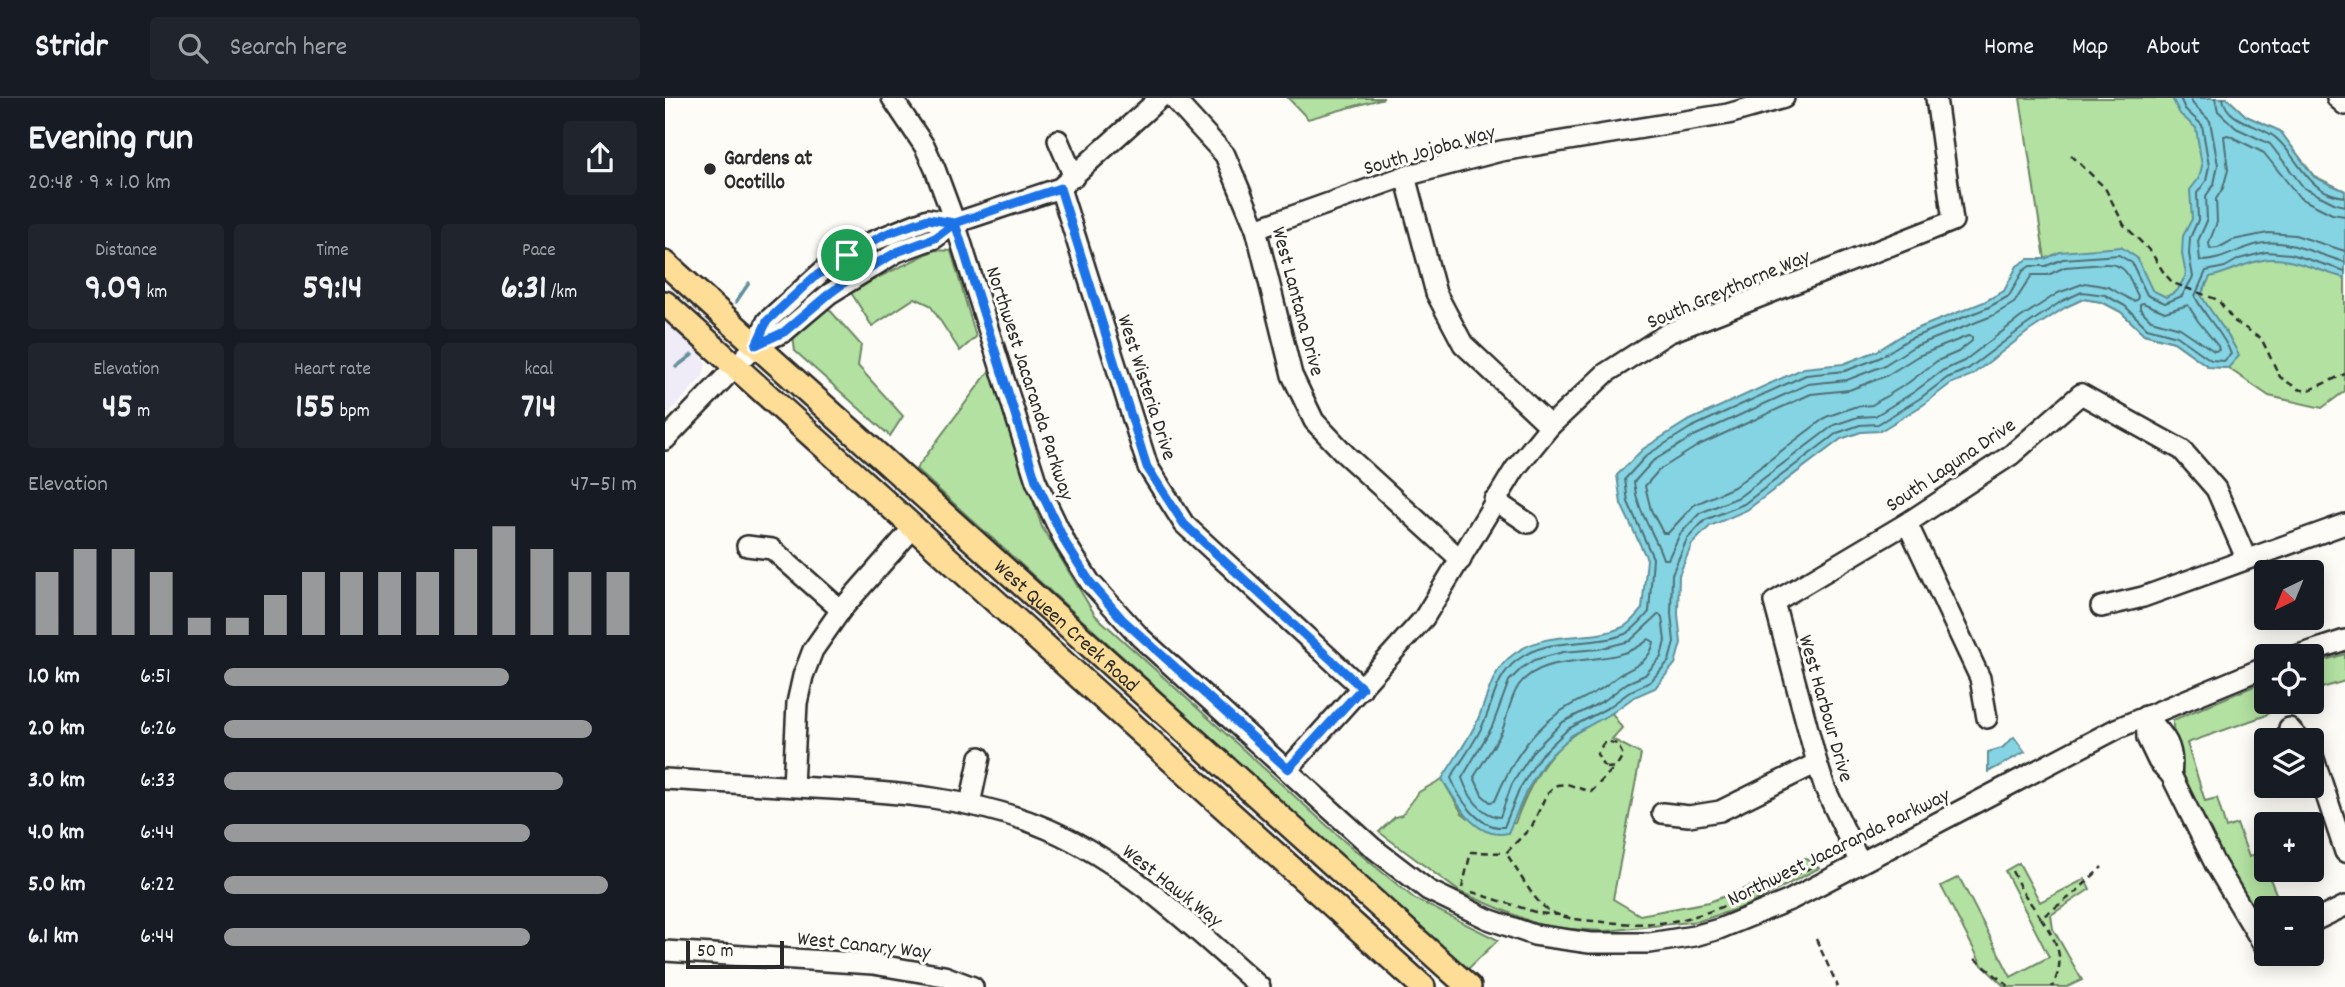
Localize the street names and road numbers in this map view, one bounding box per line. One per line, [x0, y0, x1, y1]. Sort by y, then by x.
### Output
street label: South Jojoba Way [1360, 119, 1500, 185]
street label: West Lantana Drive [1262, 224, 1330, 380]
street label: South Greythorne Way [1643, 243, 1816, 339]
street label: Northwest Jacaranda Parkway [976, 263, 1080, 505]
street label: West Wisteria Drive [1108, 311, 1183, 464]
street label: South Laguna Drive [1881, 412, 2023, 521]
street label: West Queen Creek Road [986, 554, 1144, 701]
street label: West Harbour Drive [1789, 632, 1859, 786]
street label: Northwest Jacaranda Parkway [1723, 781, 1956, 916]
street label: West Hawk Way [1114, 838, 1228, 937]
street label: West Canary Way [795, 925, 932, 969]

